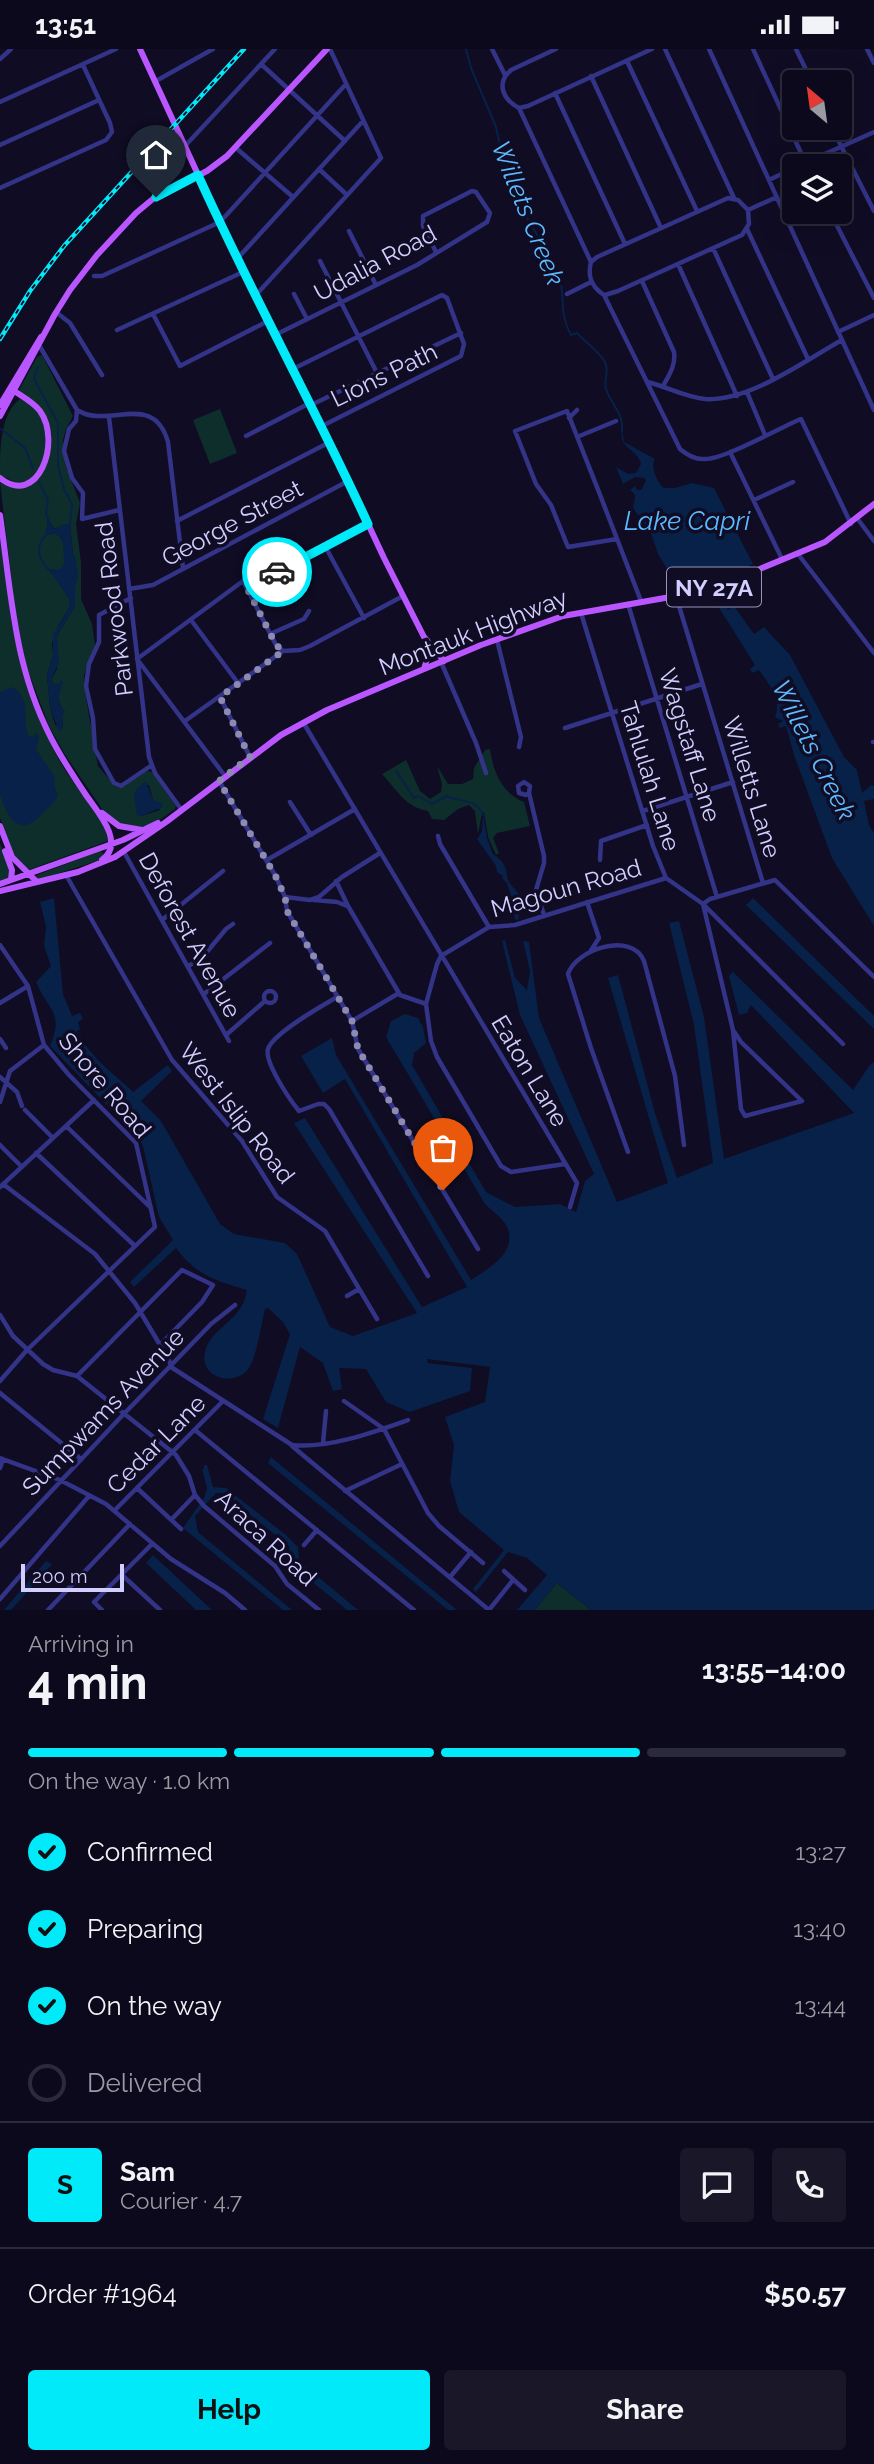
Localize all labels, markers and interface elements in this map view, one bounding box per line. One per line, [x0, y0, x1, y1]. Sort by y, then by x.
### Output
text: 13:51 [35, 10, 96, 40]
north arrow [782, 70, 852, 140]
map controls [782, 70, 852, 224]
pin [126, 125, 186, 197]
icon: home [137, 136, 175, 174]
water label: Willets Creek [485, 136, 571, 290]
button: layers [782, 154, 852, 224]
street label: Udalia Road [309, 219, 441, 307]
street label: Lions Path [326, 337, 442, 413]
street label: George Street [157, 474, 307, 572]
water label: Lake Capri [624, 506, 752, 536]
street label: Parkwood Road [89, 520, 139, 698]
courier [242, 537, 312, 607]
icon: car [258, 553, 296, 591]
road number: NY 27A [667, 567, 761, 607]
street label: Montauk Highway [375, 583, 571, 681]
street label: Wagstaff Lane [653, 665, 727, 825]
water label: Willets Creek [766, 675, 862, 825]
street label: Tahlulah Lane [613, 698, 687, 854]
street label: Willetts Lane [717, 713, 787, 861]
street label: Deforest Avenue [133, 847, 247, 1023]
street label: Magoun Road [487, 853, 645, 923]
street label: Eaton Lane [485, 1010, 575, 1132]
street label: Shore Road [53, 1026, 157, 1144]
street label: West Islip Road [173, 1037, 301, 1189]
pin [413, 1118, 473, 1190]
icon: bag [424, 1129, 462, 1167]
street label: Sumpwams Avenue [16, 1323, 190, 1501]
street label: Cedar Lane [101, 1389, 211, 1499]
street label: Araca Road [209, 1484, 323, 1592]
scale bar [21, 1561, 124, 1593]
text: 200 m [32, 1565, 87, 1587]
text: Arriving in [28, 1630, 134, 1657]
text: 13:55–14:00 [702, 1655, 846, 1685]
text: 4 min [28, 1656, 148, 1710]
text: On the way · 1.0 km [28, 1767, 230, 1794]
icon: check [28, 1833, 66, 1871]
text: Confirmed [87, 1837, 213, 1867]
text: 13:27 [795, 1838, 846, 1865]
icon: check [28, 1910, 66, 1948]
text: Preparing [87, 1914, 203, 1944]
text: 13:40 [793, 1915, 846, 1942]
icon: check [28, 1987, 66, 2025]
text: On the way [87, 1991, 222, 2021]
text: 13:44 [794, 1992, 846, 2019]
text: Delivered [87, 2068, 202, 2098]
button: chat [680, 2148, 754, 2222]
button: phone [772, 2148, 846, 2222]
text: Sam [120, 2157, 175, 2187]
text: S [57, 2170, 73, 2200]
text: Courier · 4.7 [120, 2187, 242, 2214]
text: Order #1964 [28, 2279, 177, 2309]
text: $50.57 [764, 2279, 846, 2309]
button: Help [28, 2370, 430, 2450]
button: Share [444, 2370, 846, 2450]

